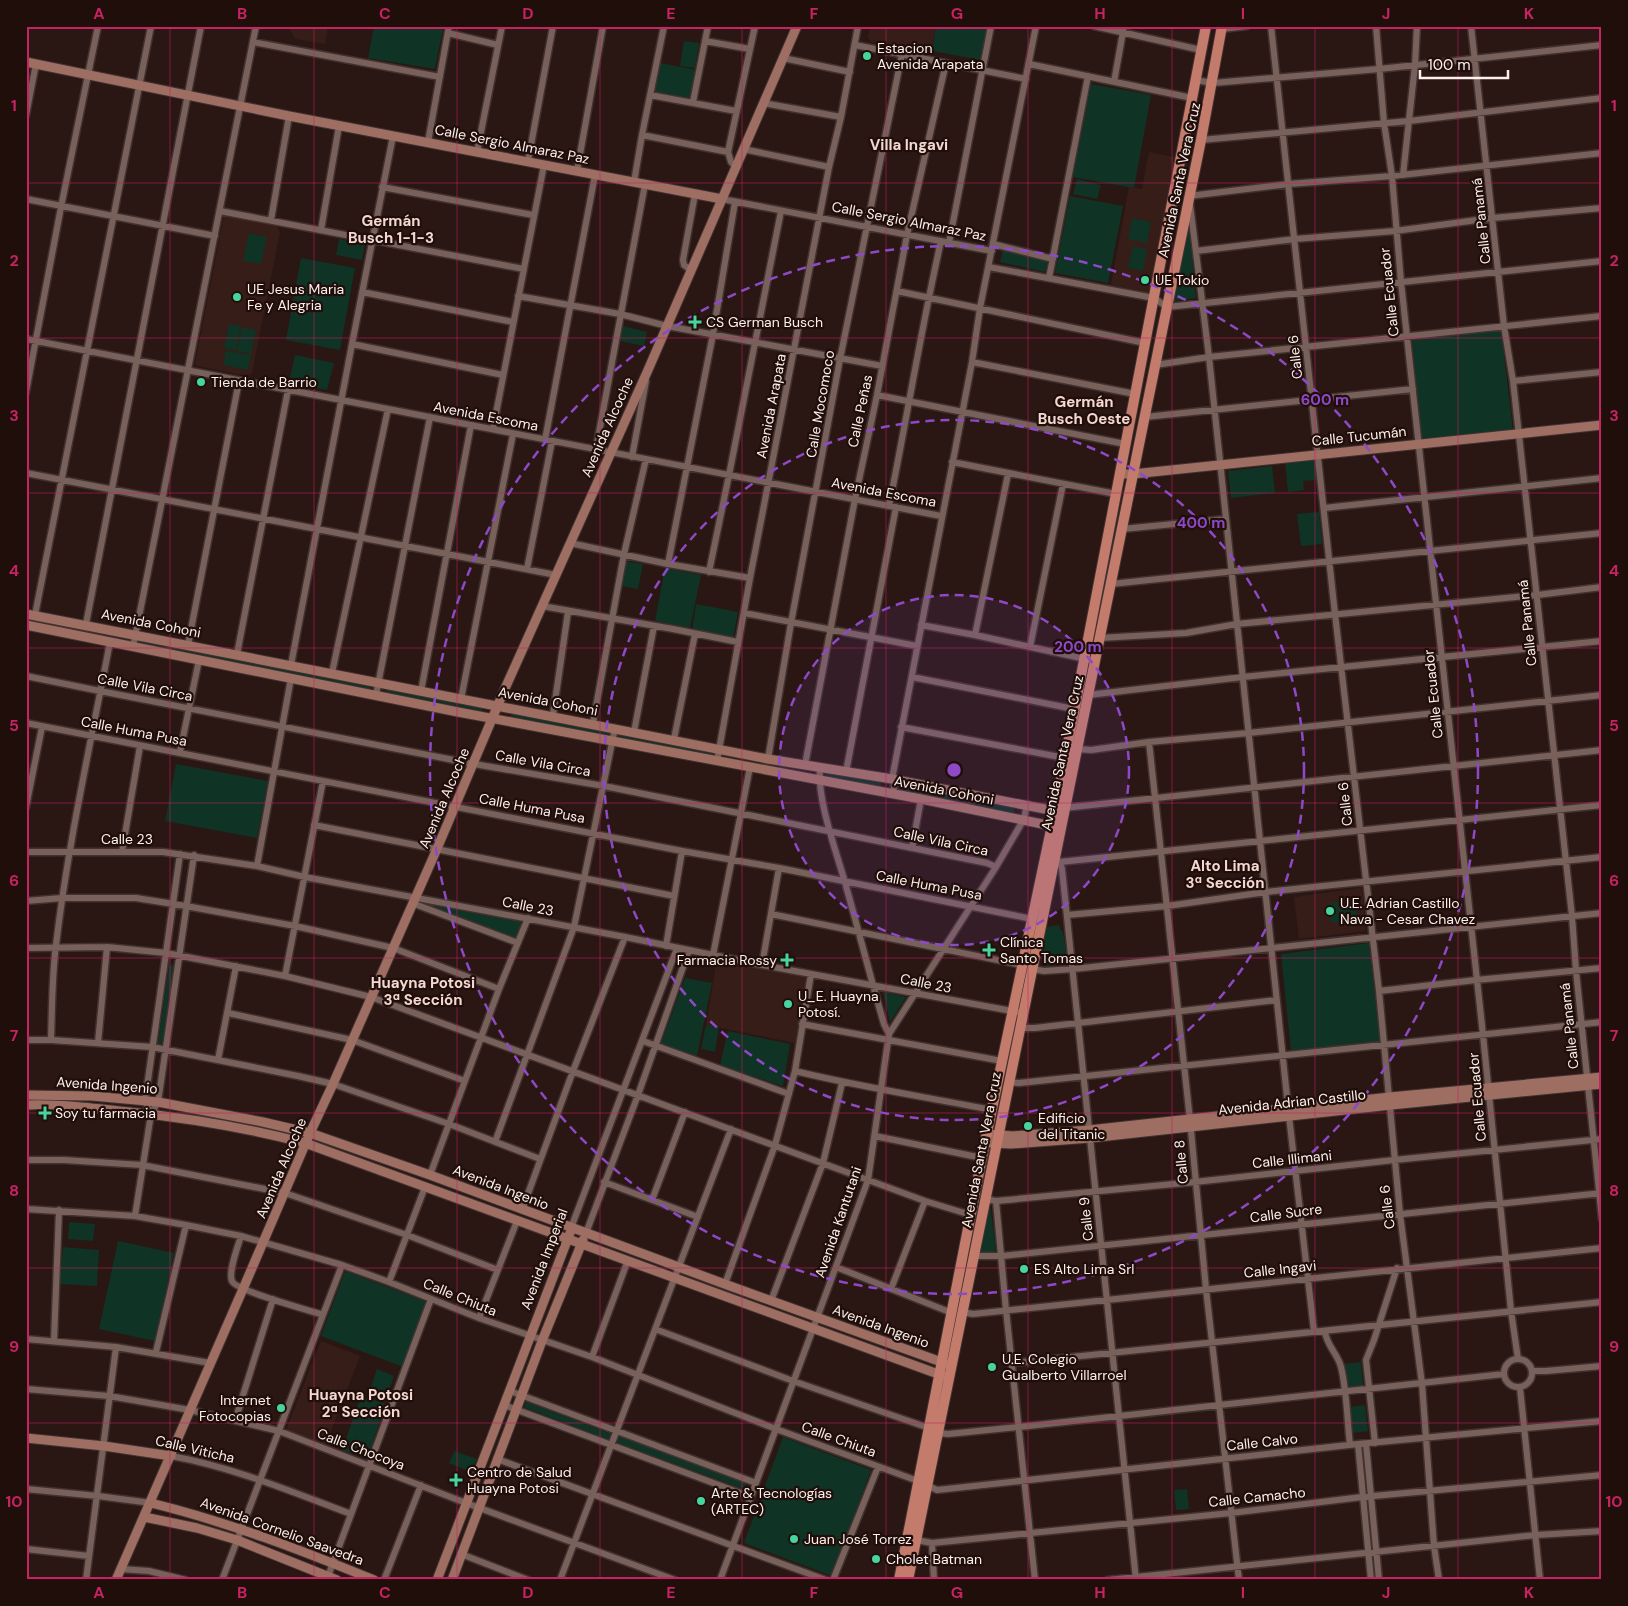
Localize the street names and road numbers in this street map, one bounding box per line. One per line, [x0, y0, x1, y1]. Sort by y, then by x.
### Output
street label: Avenida Santa Vera Cruz [1154, 101, 1204, 259]
street label: Calle Sergio Almaraz Paz [433, 120, 591, 168]
street label: Calle Panamá [1468, 177, 1494, 265]
street label: Calle Sergio Almaraz Paz [830, 197, 988, 245]
street label: Calle Ecuador [1375, 247, 1403, 337]
street label: Calle 6 [1284, 334, 1306, 380]
street label: Calle Mocomoco [802, 349, 838, 459]
street label: Avenida Arapata [752, 352, 790, 460]
street label: Calle Peñas [844, 373, 876, 449]
street label: Avenida Alcoche [577, 374, 637, 480]
street label: Avenida Escoma [432, 397, 540, 435]
street label: Calle Tucumán [1311, 422, 1407, 450]
street label: Avenida Escoma [830, 473, 938, 511]
street label: Calle Panamá [1514, 579, 1540, 667]
street label: Avenida Cohoni [100, 605, 202, 641]
street label: Calle Ecuador [1419, 649, 1447, 739]
street label: Calle Vila Circa [96, 669, 194, 705]
street label: Avenida Santa Vera Cruz [1037, 674, 1087, 832]
street label: Avenida Cohoni [497, 683, 599, 719]
street label: Calle Huma Pusa [79, 712, 189, 750]
street label: Avenida Alcoche [415, 745, 473, 851]
street label: Calle Vila Circa [494, 746, 592, 780]
street label: Avenida Cohoni [893, 772, 995, 808]
street label: Calle 6 [1334, 781, 1356, 827]
street label: Calle Huma Pusa [477, 789, 587, 827]
street label: Calle Vila Circa [892, 822, 990, 860]
street label: Calle 23 [101, 830, 153, 848]
street label: Calle Huma Pusa [874, 866, 984, 904]
street label: Calle 23 [501, 892, 555, 920]
street label: Calle 23 [899, 969, 953, 997]
street label: Calle Panamá [1556, 982, 1582, 1070]
street label: Calle Ecuador [1464, 1052, 1490, 1142]
street label: Avenida Santa Vera Cruz [957, 1071, 1005, 1229]
street label: Avenida Ingenio [56, 1072, 158, 1098]
street label: Avenida Adrian Castillo [1217, 1085, 1367, 1119]
street label: Avenida Alcoche [252, 1115, 310, 1221]
street label: Calle 8 [1170, 1139, 1192, 1185]
street label: Calle Illimani [1251, 1146, 1333, 1172]
street label: Avenida Ingenio [450, 1160, 552, 1214]
street label: Avenida Kantutani [811, 1164, 865, 1280]
street label: Calle 6 [1375, 1184, 1399, 1230]
street label: Calle 9 [1075, 1196, 1097, 1242]
street label: Calle Sucre [1249, 1200, 1323, 1226]
street label: Avenida Imperial [516, 1206, 572, 1312]
street label: Calle Ingavi [1243, 1256, 1317, 1282]
street label: Calle Chiuta [420, 1274, 500, 1320]
street label: Avenida Ingenio [830, 1300, 932, 1352]
street label: Calle Chiuta [799, 1417, 879, 1461]
street label: Calle Chocoya [315, 1424, 407, 1474]
street label: Calle Calvo [1225, 1429, 1299, 1455]
street label: Calle Viticha [154, 1431, 236, 1467]
street label: Calle Camacho [1207, 1483, 1307, 1511]
street label: Avenida Cornelio Saavedra [198, 1493, 366, 1569]

